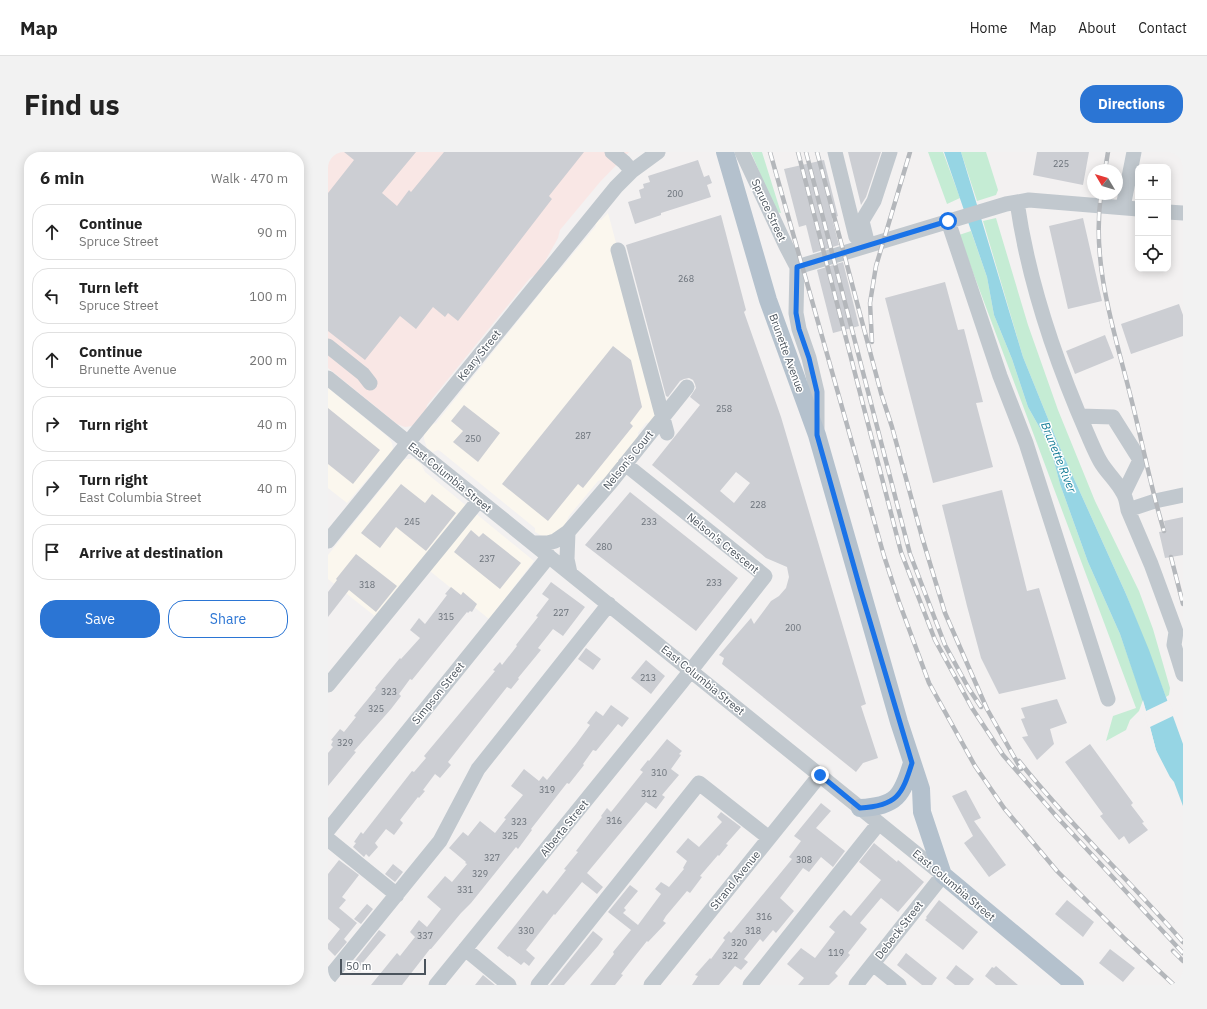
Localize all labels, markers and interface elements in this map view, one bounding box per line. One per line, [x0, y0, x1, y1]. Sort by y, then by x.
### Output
text: Map [20, 16, 58, 40]
text: Home [970, 19, 1007, 37]
text: Map [1029, 19, 1056, 37]
text: About [1078, 19, 1116, 37]
text: Contact [1138, 19, 1187, 37]
button: Directions [1080, 85, 1183, 123]
text: Find us [24, 86, 120, 123]
house number: 225 [1053, 158, 1069, 169]
north arrow [1087, 164, 1123, 200]
map controls [1135, 164, 1171, 272]
button: + [1135, 164, 1171, 200]
text: 6 min [40, 167, 84, 189]
text: Walk · 470 m [211, 170, 288, 187]
street label: Spruce Street [748, 177, 790, 244]
house number: 200 [667, 188, 683, 199]
button: − [1135, 200, 1171, 236]
route start [939, 212, 957, 230]
text: Continue [79, 214, 143, 233]
icon: ahead [41, 221, 63, 243]
text: 90 m [257, 224, 287, 241]
text: Spruce Street [79, 233, 159, 250]
button: locate [1135, 236, 1171, 272]
house number: 268 [678, 273, 694, 284]
text: Turn left [79, 278, 139, 297]
icon: left [41, 285, 63, 307]
text: 100 m [249, 288, 287, 305]
text: Spruce Street [79, 297, 159, 314]
street label: Brunette Avenue [766, 312, 808, 394]
street label: Keary Street [454, 327, 504, 383]
text: Continue [79, 342, 143, 361]
icon: ahead [41, 349, 63, 371]
text: 200 m [249, 352, 287, 369]
text: Brunette Avenue [79, 361, 177, 378]
house number: 258 [716, 403, 732, 414]
icon: right [41, 413, 63, 435]
text: Turn right [79, 415, 148, 434]
text: 40 m [257, 416, 287, 433]
water label: Brunette River [1038, 419, 1080, 495]
street label: Nelson's Court [600, 427, 656, 492]
house number: 287 [575, 430, 591, 441]
house number: 250 [465, 433, 481, 444]
street label: East Columbia Street [405, 439, 495, 515]
text: Turn right [79, 470, 148, 489]
icon: right [41, 477, 63, 499]
text: 40 m [257, 480, 287, 497]
text: East Columbia Street [79, 489, 201, 506]
house number: 228 [750, 499, 766, 510]
street label: Nelson's Crescent [684, 510, 762, 576]
house number: 245 [404, 516, 420, 527]
house number: 233 [641, 516, 657, 527]
icon: arrive [41, 541, 63, 563]
house number: 280 [596, 541, 612, 552]
text: Arrive at destination [79, 543, 223, 562]
house number: 237 [479, 553, 495, 564]
house number: 233 [706, 577, 722, 588]
house number: 318 [359, 579, 375, 590]
button: Save [40, 600, 160, 638]
button: Share [168, 600, 288, 638]
house number: 227 [553, 607, 569, 618]
house number: 315 [438, 611, 454, 622]
house number: 200 [785, 622, 801, 633]
street label: East Columbia Street [658, 642, 748, 718]
street label: Simpson Street [409, 659, 467, 727]
house number: 213 [640, 672, 656, 683]
house number: 323 [381, 686, 397, 697]
house number: 325 [368, 703, 384, 714]
house number: 329 [337, 737, 353, 748]
route end [811, 766, 829, 784]
house number: 310 [651, 767, 667, 778]
house number: 319 [539, 784, 555, 795]
house number: 312 [641, 788, 657, 799]
street label: Alberta Street [537, 797, 591, 859]
house number: 316 [606, 815, 622, 826]
house number: 323 [511, 816, 527, 827]
house number: 325 [502, 830, 518, 841]
street label: East Columbia Street [910, 846, 998, 924]
street label: Strand Avenue [707, 848, 763, 912]
house number: 327 [484, 852, 500, 863]
house number: 308 [796, 854, 812, 865]
house number: 329 [472, 868, 488, 879]
house number: 331 [457, 884, 473, 895]
street label: Debeck Street [872, 898, 926, 962]
house number: 316 [756, 911, 772, 922]
house number: 330 [518, 925, 534, 936]
house number: 318 [745, 925, 761, 936]
house number: 337 [417, 930, 433, 941]
house number: 320 [731, 937, 747, 948]
house number: 119 [828, 947, 844, 958]
house number: 322 [722, 950, 738, 961]
scale bar [340, 957, 426, 976]
text: 50 m [346, 959, 371, 973]

